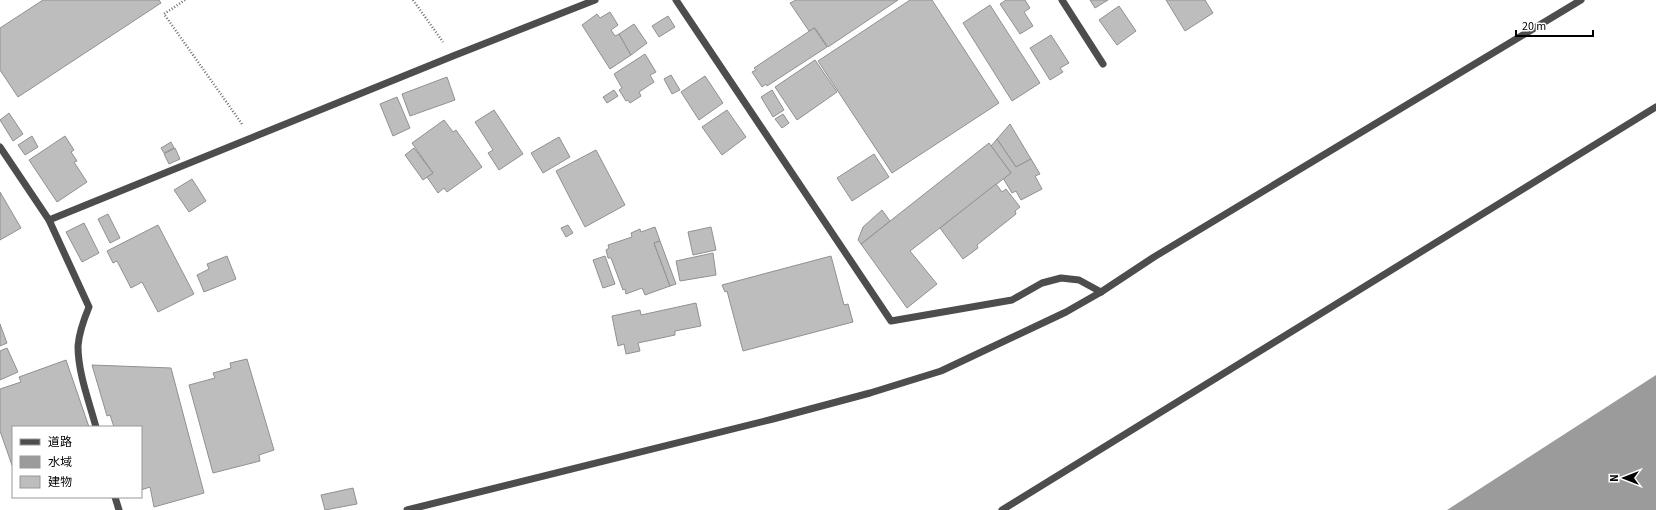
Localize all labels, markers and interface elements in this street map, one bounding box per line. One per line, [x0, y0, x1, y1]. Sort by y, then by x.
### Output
scale bar [1516, 12, 1593, 38]
text: 20 m [1522, 18, 1546, 35]
legend [12, 426, 142, 498]
text: 道路 [48, 434, 72, 451]
text: 水域 [48, 454, 72, 471]
north arrow [1604, 458, 1644, 498]
text: 建物 [48, 474, 72, 491]
text: N [1607, 474, 1622, 482]

